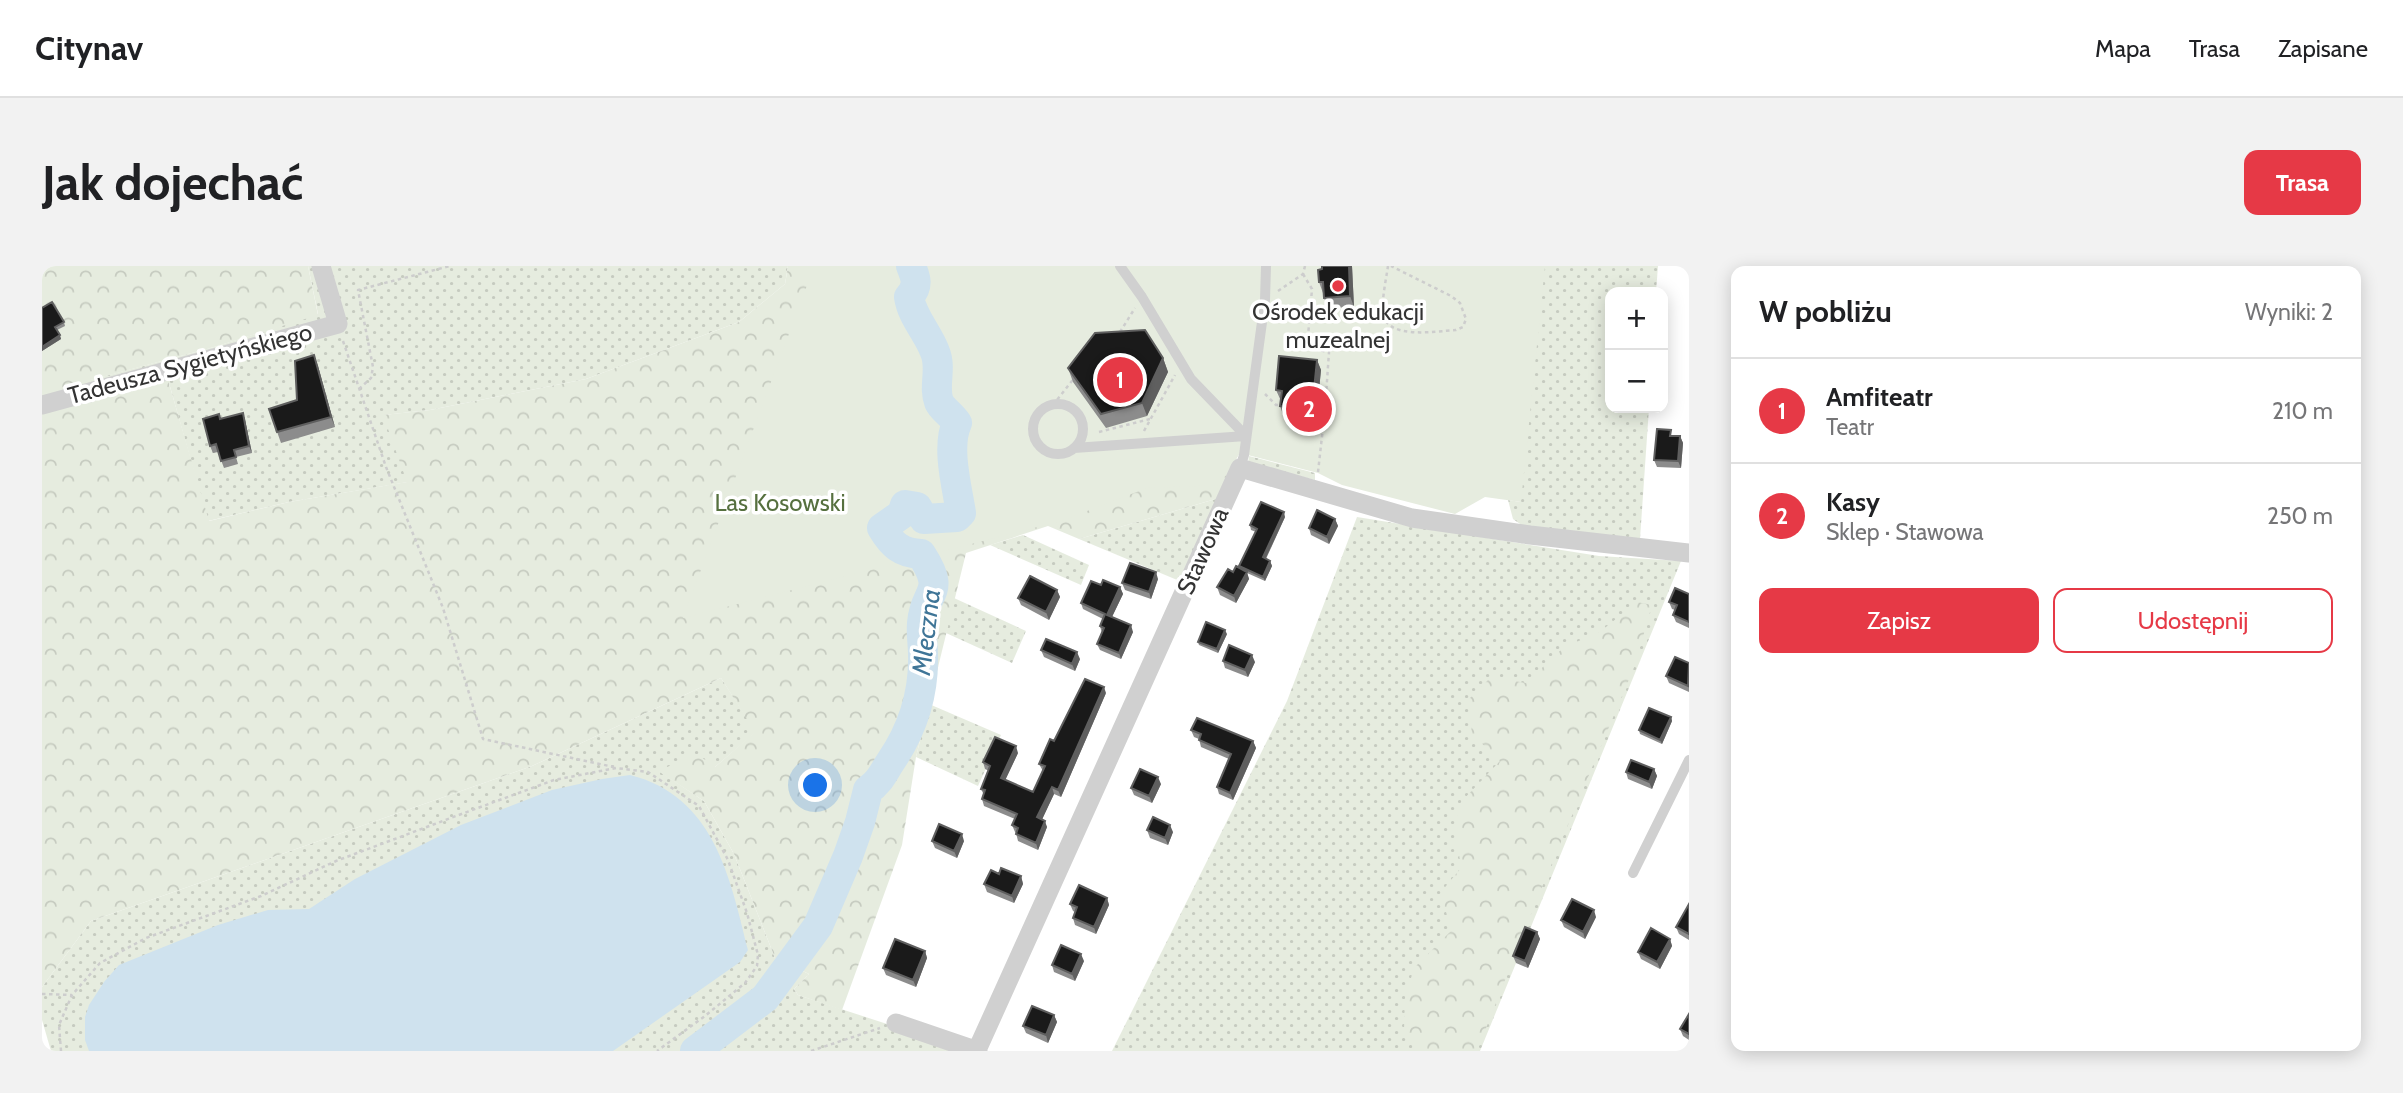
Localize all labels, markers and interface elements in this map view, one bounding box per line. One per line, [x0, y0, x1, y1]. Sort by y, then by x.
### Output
text: Citynav [35, 28, 143, 68]
text: Mapa [2095, 34, 2151, 63]
text: Trasa [2189, 34, 2240, 63]
text: Zapisane [2278, 34, 2368, 63]
button: Trasa [2244, 150, 2361, 215]
text: Jak dojechać [42, 153, 303, 212]
marker: Ośrodek edukacji muzealnej [1330, 278, 1346, 294]
map controls [1605, 287, 1668, 413]
button: + [1605, 287, 1668, 350]
text: W pobliżu [1759, 293, 1892, 330]
place label: Ośrodek edukacji muzealnej [1252, 297, 1424, 354]
text: Wyniki: 2 [2245, 298, 2333, 326]
street label: Tadeusza Sygietyńskiego [65, 317, 315, 410]
button: − [1605, 350, 1668, 413]
pin: 1 [1097, 354, 1143, 406]
text: Amfiteatr [1826, 381, 1933, 413]
pin: 2 [1286, 383, 1332, 435]
text: 1 [1778, 397, 1786, 425]
text: 210 m [2272, 397, 2333, 425]
text: Teatr [1826, 413, 1874, 441]
text: Kasy [1826, 486, 1880, 518]
park label: Las Kosowski [714, 488, 846, 517]
street label: Stawowa [1171, 502, 1235, 599]
text: 2 [1776, 502, 1788, 530]
text: 250 m [2267, 502, 2333, 530]
text: Sklep · Stawowa [1826, 518, 1984, 546]
water label: Mleczna [905, 587, 947, 678]
button: Zapisz [1759, 588, 2039, 653]
button: Udostępnij [2053, 588, 2333, 653]
your location [798, 768, 832, 802]

